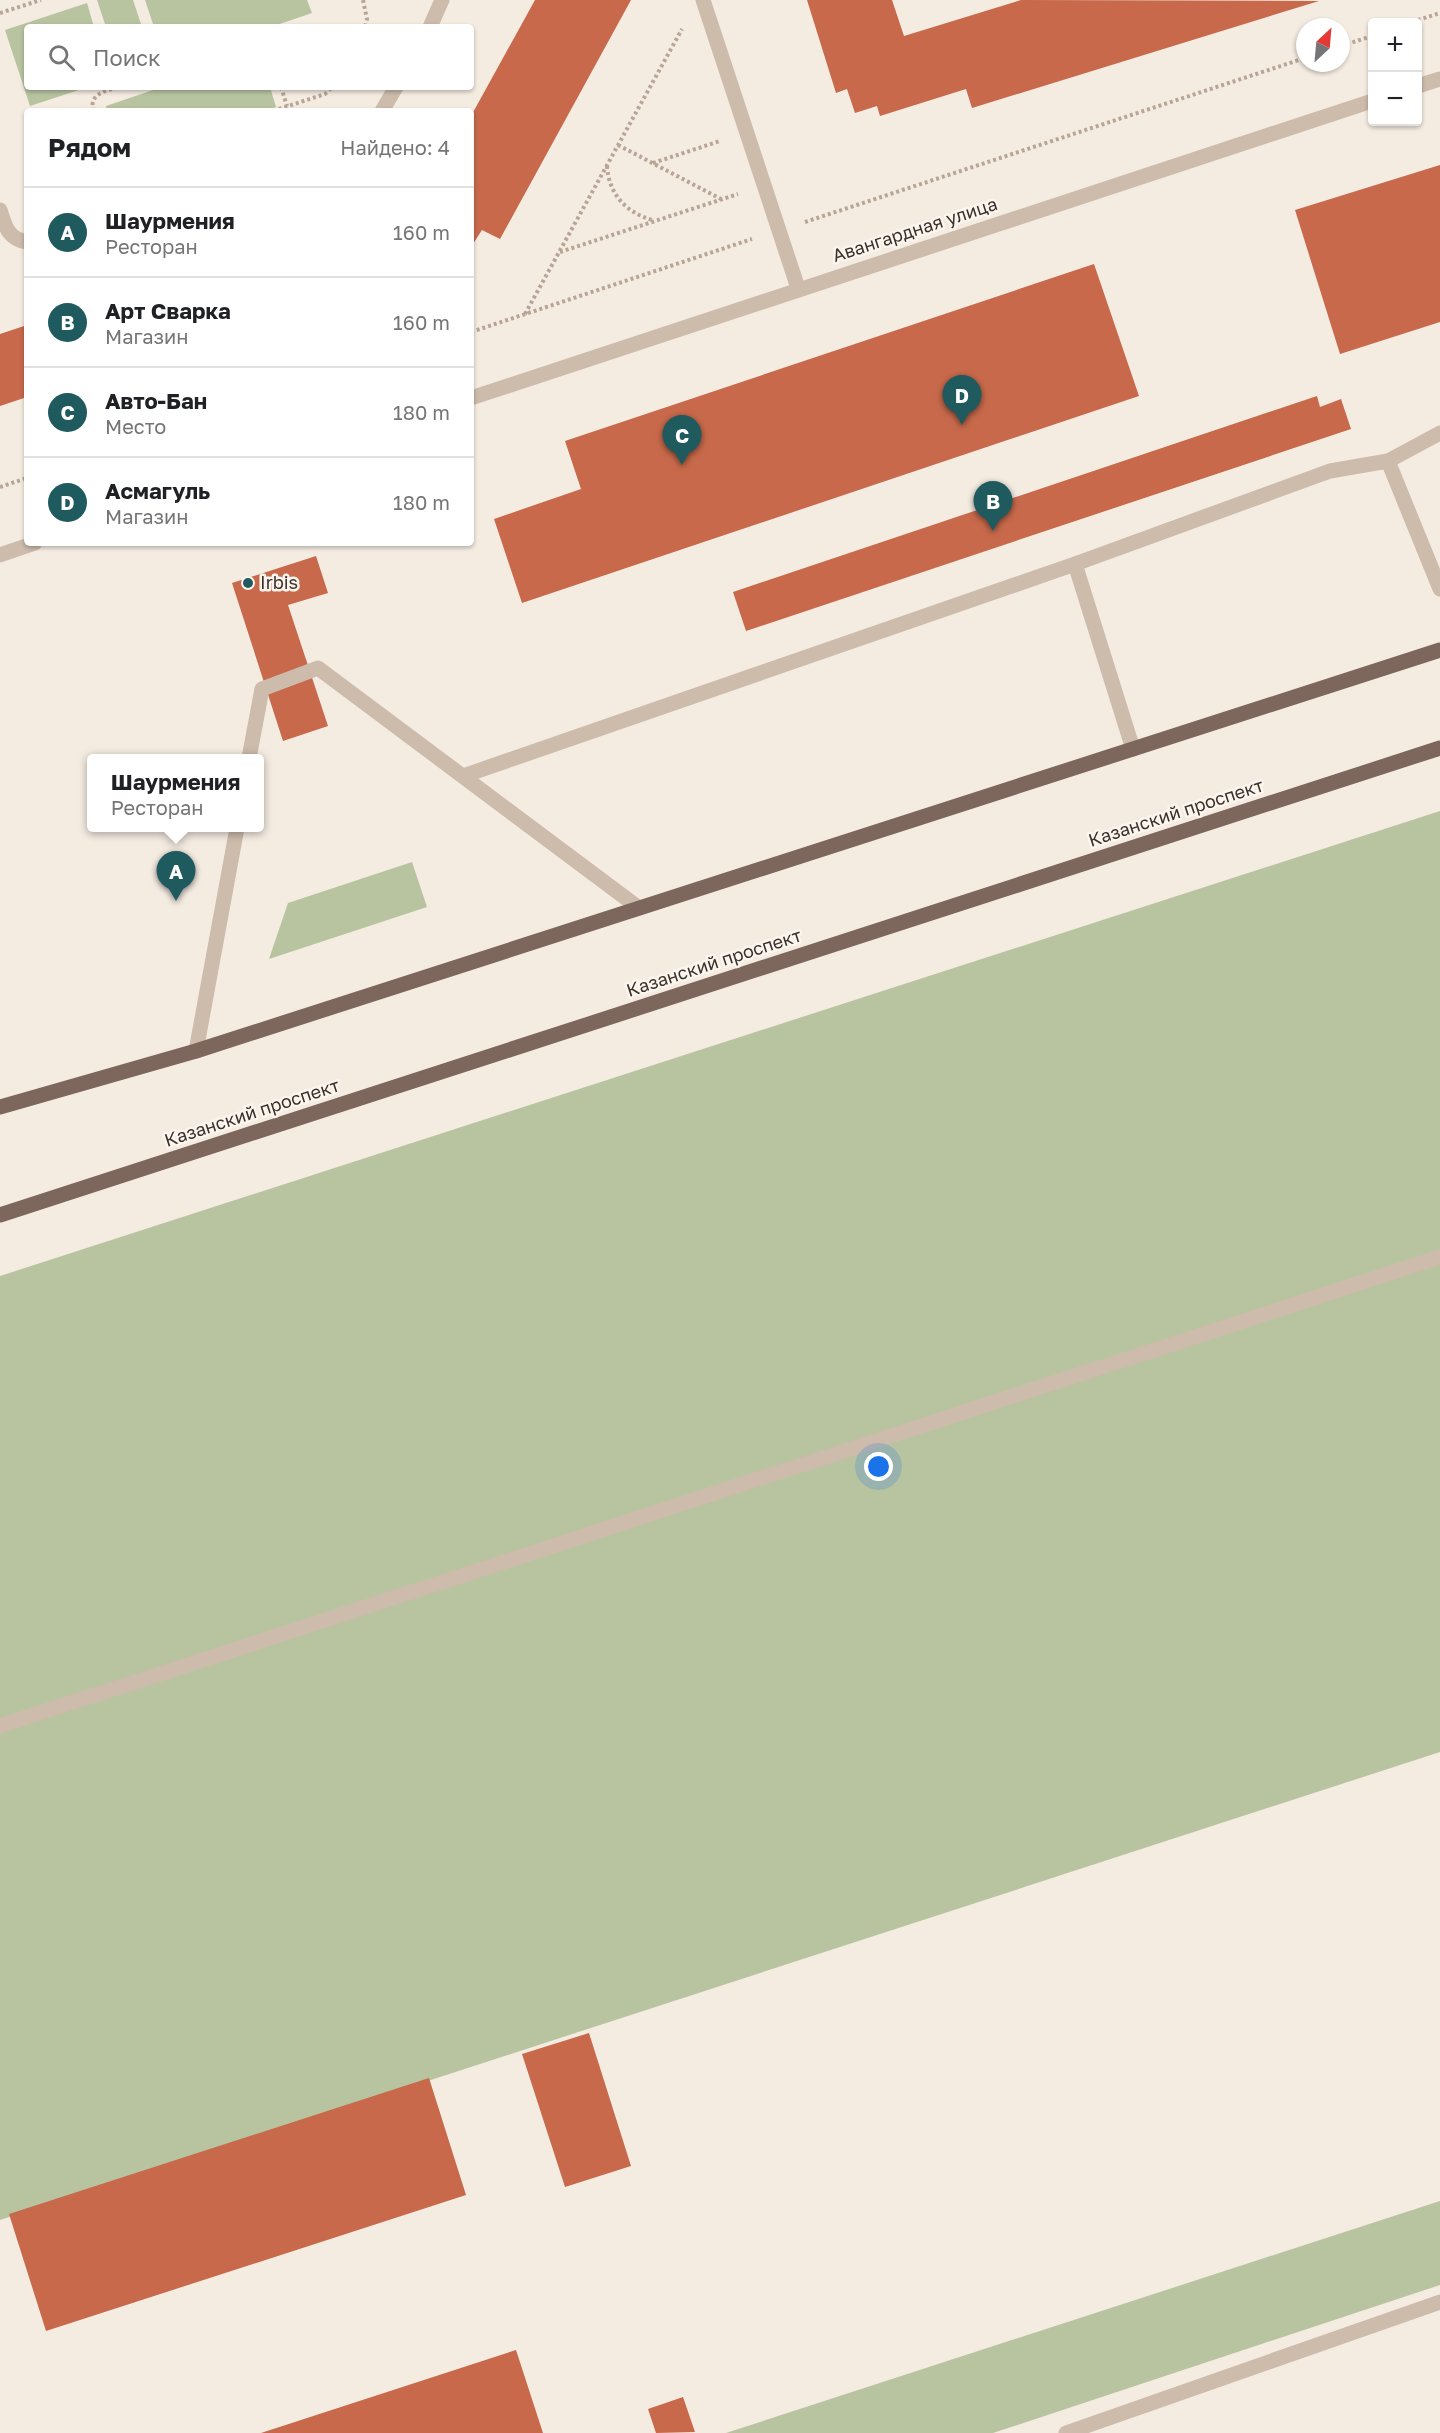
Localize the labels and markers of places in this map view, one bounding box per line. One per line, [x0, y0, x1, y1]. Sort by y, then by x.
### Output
pin: D [942, 376, 982, 425]
pin: C [662, 416, 702, 465]
pin: B [974, 482, 1012, 531]
place label: Irbis [260, 571, 298, 593]
marker: Irbis [241, 576, 255, 590]
pin: A [156, 852, 195, 901]

